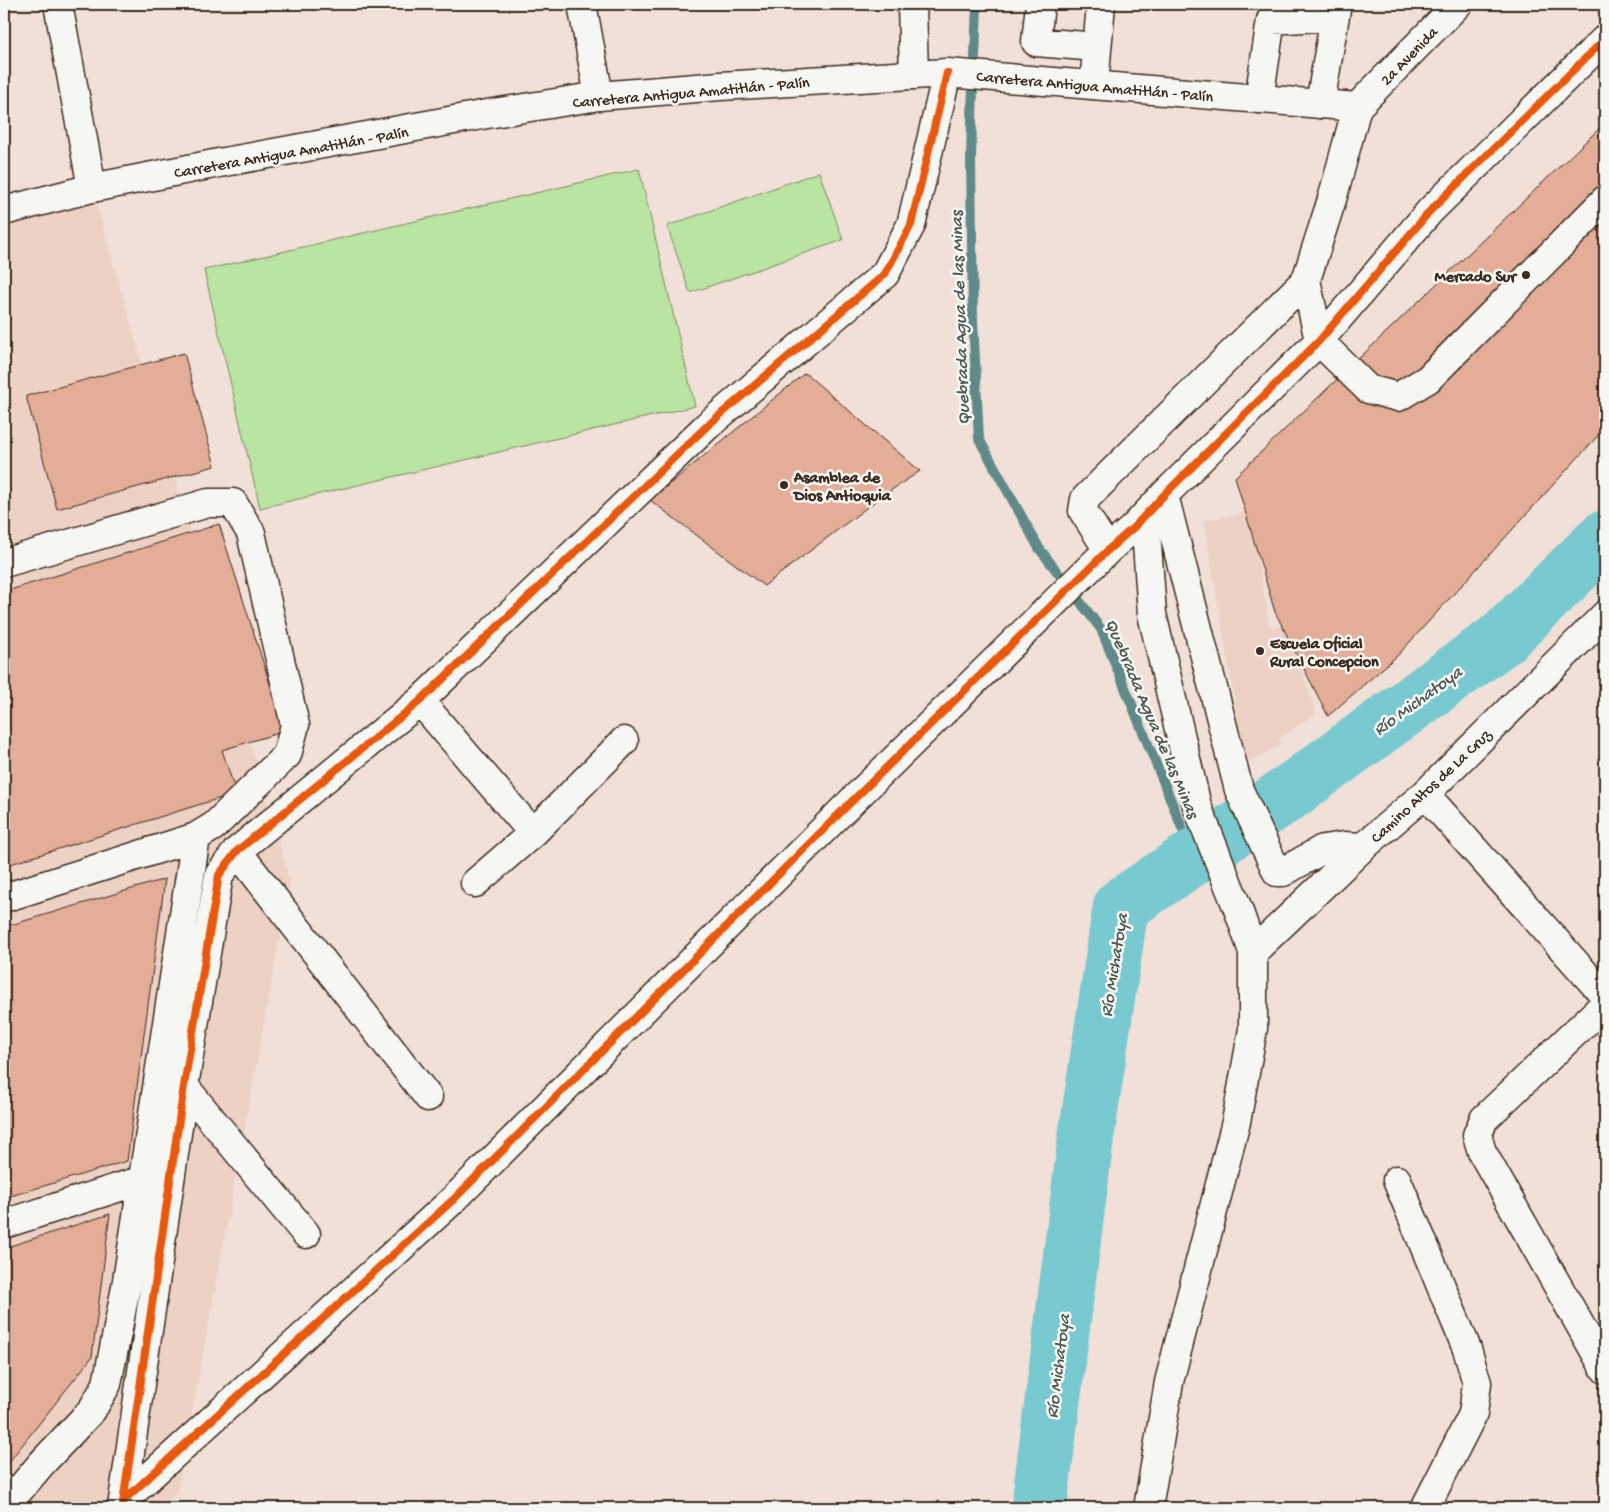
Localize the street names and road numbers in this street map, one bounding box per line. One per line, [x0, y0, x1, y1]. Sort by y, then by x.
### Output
street label: 2a Avenida [1378, 23, 1444, 91]
street label: Carretera Antigua Amatitlán - Palín [975, 69, 1214, 108]
street label: Carretera Antigua Amatitlán - Palín [572, 75, 811, 114]
street label: Carretera Antigua Amatitlán - Palín [173, 124, 411, 184]
street label: Camino Altos de La Cruz [1368, 726, 1497, 849]

